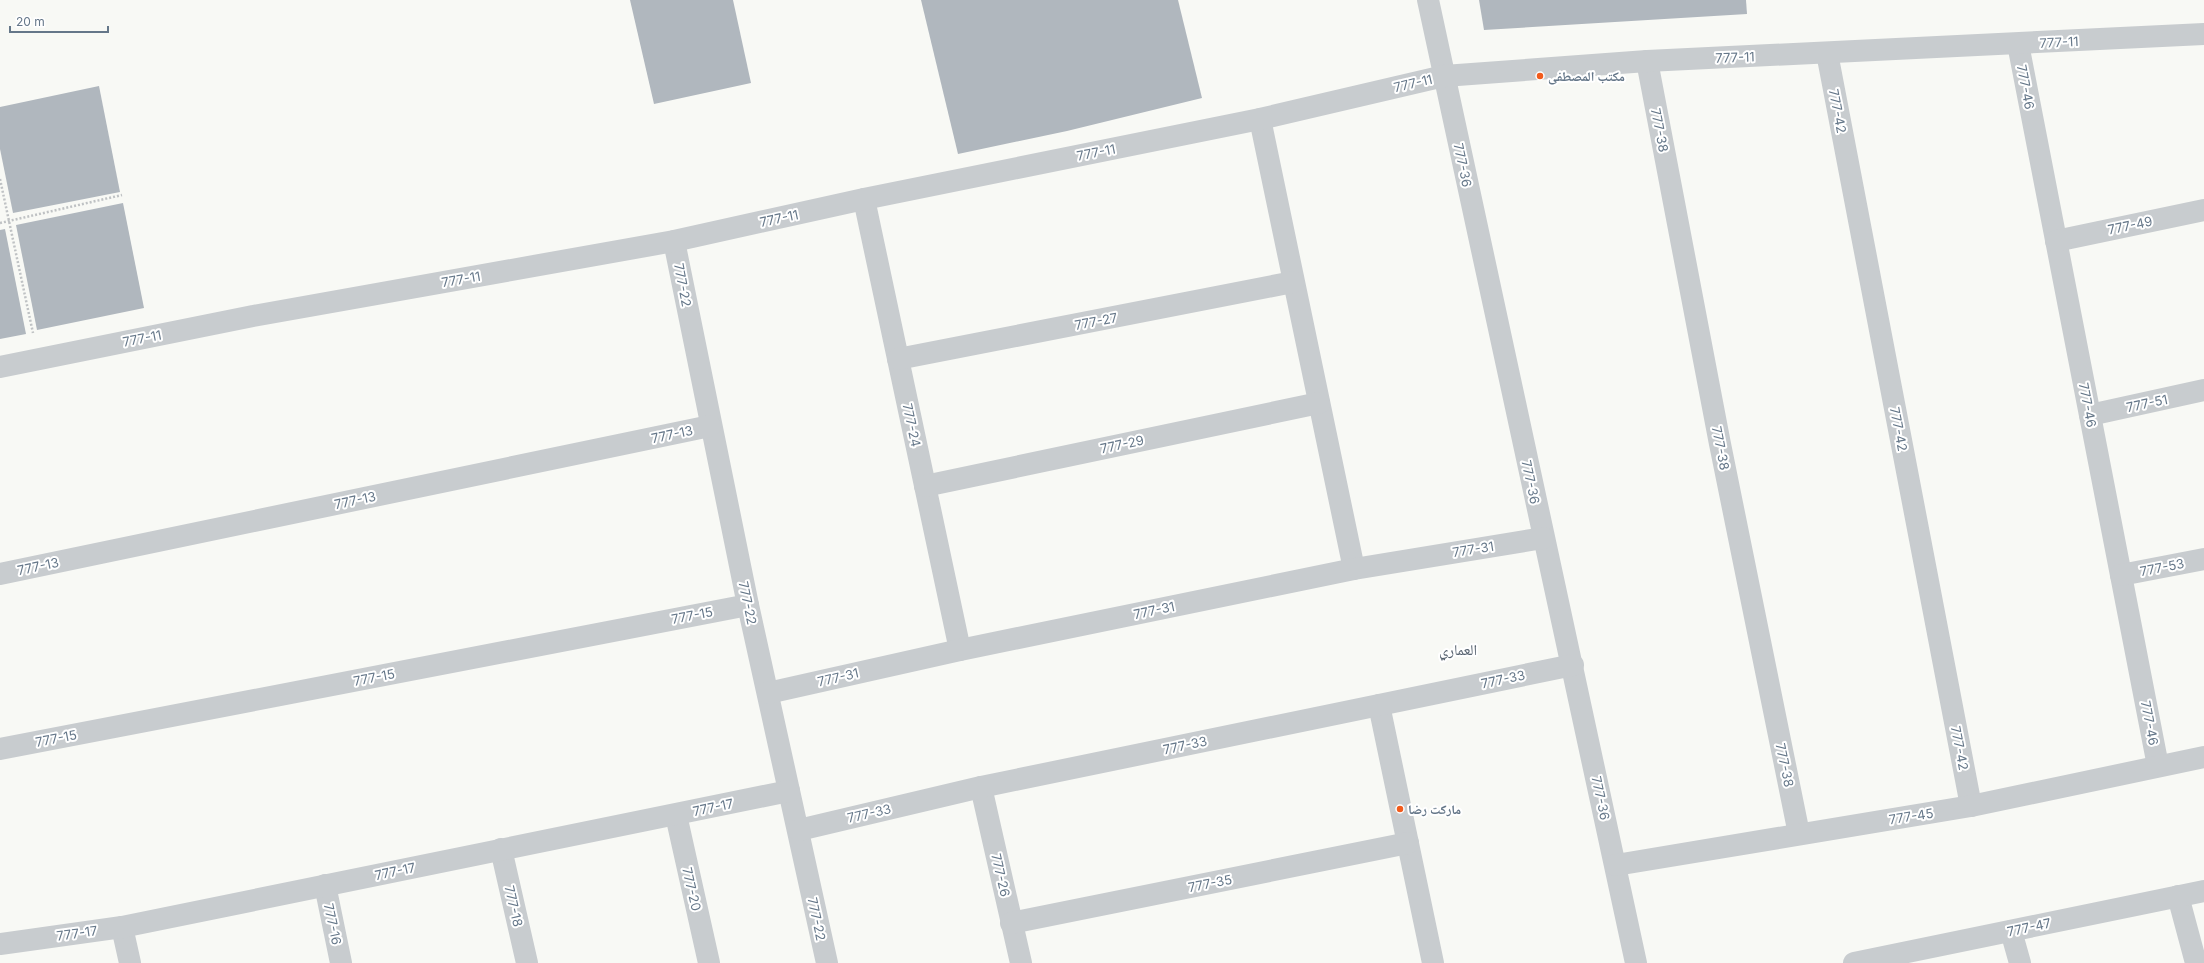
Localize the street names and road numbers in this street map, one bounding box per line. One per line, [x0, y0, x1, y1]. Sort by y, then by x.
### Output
street label: 777-11 [2039, 33, 2079, 51]
street label: 777-11 [1715, 48, 1755, 66]
street label: 777-46 [2014, 63, 2038, 111]
street label: 777-11 [1392, 71, 1434, 95]
street label: 777-42 [1826, 87, 1850, 135]
street label: 777-38 [1648, 107, 1672, 153]
street label: 777-11 [1075, 140, 1117, 164]
street label: 777-36 [1451, 142, 1475, 188]
street label: 777-11 [758, 206, 800, 230]
street label: 777-49 [2106, 212, 2154, 238]
street label: 777-22 [671, 262, 695, 308]
street label: 777-11 [440, 268, 482, 290]
street label: 777-27 [1073, 309, 1119, 333]
street label: 777-11 [121, 326, 163, 350]
street label: 777-46 [2076, 381, 2100, 429]
street label: 777-51 [2125, 391, 2169, 415]
street label: 777-24 [900, 402, 924, 448]
street label: 777-42 [1887, 405, 1911, 453]
street label: 777-13 [650, 422, 694, 446]
street label: 777-38 [1709, 425, 1733, 471]
street label: 777-29 [1099, 432, 1145, 456]
street label: 777-36 [1519, 459, 1543, 505]
street label: 777-13 [333, 488, 377, 512]
street label: 777-31 [1451, 538, 1495, 560]
street label: 777-13 [16, 554, 60, 578]
street label: 777-53 [2139, 555, 2185, 579]
street label: 777-22 [736, 580, 760, 626]
street label: 777-31 [1132, 598, 1176, 622]
street label: 777-15 [670, 603, 714, 627]
street label: 777-15 [352, 665, 396, 689]
street label: 777-31 [816, 665, 860, 689]
street label: 777-33 [1480, 667, 1526, 691]
street label: 777-46 [2138, 699, 2162, 747]
street label: 777-42 [1948, 724, 1972, 772]
street label: 777-15 [34, 726, 78, 750]
street label: 777-33 [1162, 733, 1208, 757]
street label: 777-38 [1773, 742, 1797, 788]
street label: 777-36 [1589, 775, 1613, 821]
street label: 777-17 [691, 795, 735, 819]
street label: 777-33 [846, 800, 892, 826]
street label: 777-45 [1888, 805, 1935, 827]
street label: 777-26 [988, 852, 1014, 898]
street label: 777-17 [373, 859, 417, 883]
street label: 777-20 [679, 866, 705, 912]
street label: 777-35 [1187, 871, 1233, 895]
street label: 777-18 [501, 884, 527, 928]
street label: 777-22 [805, 896, 829, 942]
street label: 777-16 [321, 902, 345, 946]
street label: 777-47 [2006, 915, 2052, 939]
street label: 777-17 [55, 922, 99, 944]

